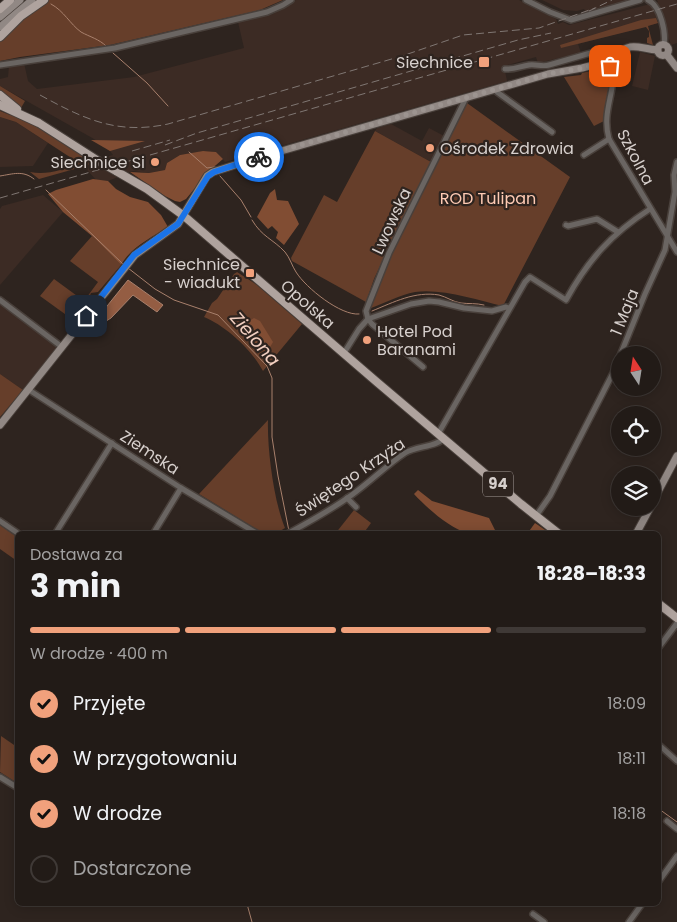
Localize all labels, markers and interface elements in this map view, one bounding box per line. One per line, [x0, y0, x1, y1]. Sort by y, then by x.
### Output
pin [589, 45, 631, 87]
place label: Siechnice [396, 51, 473, 74]
icon: bag [596, 52, 624, 80]
marker: Siechnice [477, 55, 491, 69]
street label: Szkolna [611, 125, 660, 189]
courier [234, 132, 284, 182]
place label: Ośrodek Zdrowia [440, 137, 574, 160]
marker: Ośrodek Zdrowia [424, 142, 436, 154]
icon: bike [245, 143, 273, 171]
place label: Siechnice Si [50, 151, 145, 174]
marker: Siechnice Si [149, 156, 161, 168]
street label: Lwowska [366, 184, 417, 258]
park label: ROD Tulipan [440, 187, 536, 210]
place label: Siechnice - wiadukt [163, 253, 240, 294]
marker: Siechnice - wiadukt [244, 267, 256, 279]
street label: Opolska [276, 274, 340, 334]
street label: 1 Maja [605, 285, 644, 339]
pin [65, 295, 107, 337]
icon: home [72, 302, 100, 330]
water label: Zielona [224, 305, 286, 371]
place label: Hotel Pod Baranami [377, 320, 456, 361]
marker: Hotel Pod Baranami [361, 334, 373, 346]
north arrow [611, 346, 661, 396]
map controls [611, 346, 661, 516]
button: locate [611, 406, 661, 456]
street label: Ziemska [116, 425, 184, 480]
street label: Świętego Krzyża [291, 432, 410, 523]
button: layers [611, 466, 661, 516]
road number: 94 [483, 472, 513, 496]
text: Dostawa za [30, 543, 123, 566]
text: 18:28–18:33 [537, 560, 646, 587]
text: 3 min [30, 563, 121, 608]
text: W drodze · 400 m [30, 642, 168, 665]
icon: check [30, 690, 58, 718]
text: Przyjęte [73, 690, 146, 717]
text: 18:09 [607, 692, 646, 715]
icon: check [30, 745, 58, 773]
text: W przygotowaniu [73, 745, 237, 772]
text: 18:11 [617, 747, 646, 770]
icon: check [30, 800, 58, 828]
text: W drodze [73, 800, 162, 827]
text: 18:18 [612, 802, 646, 825]
text: Dostarczone [73, 855, 192, 882]

